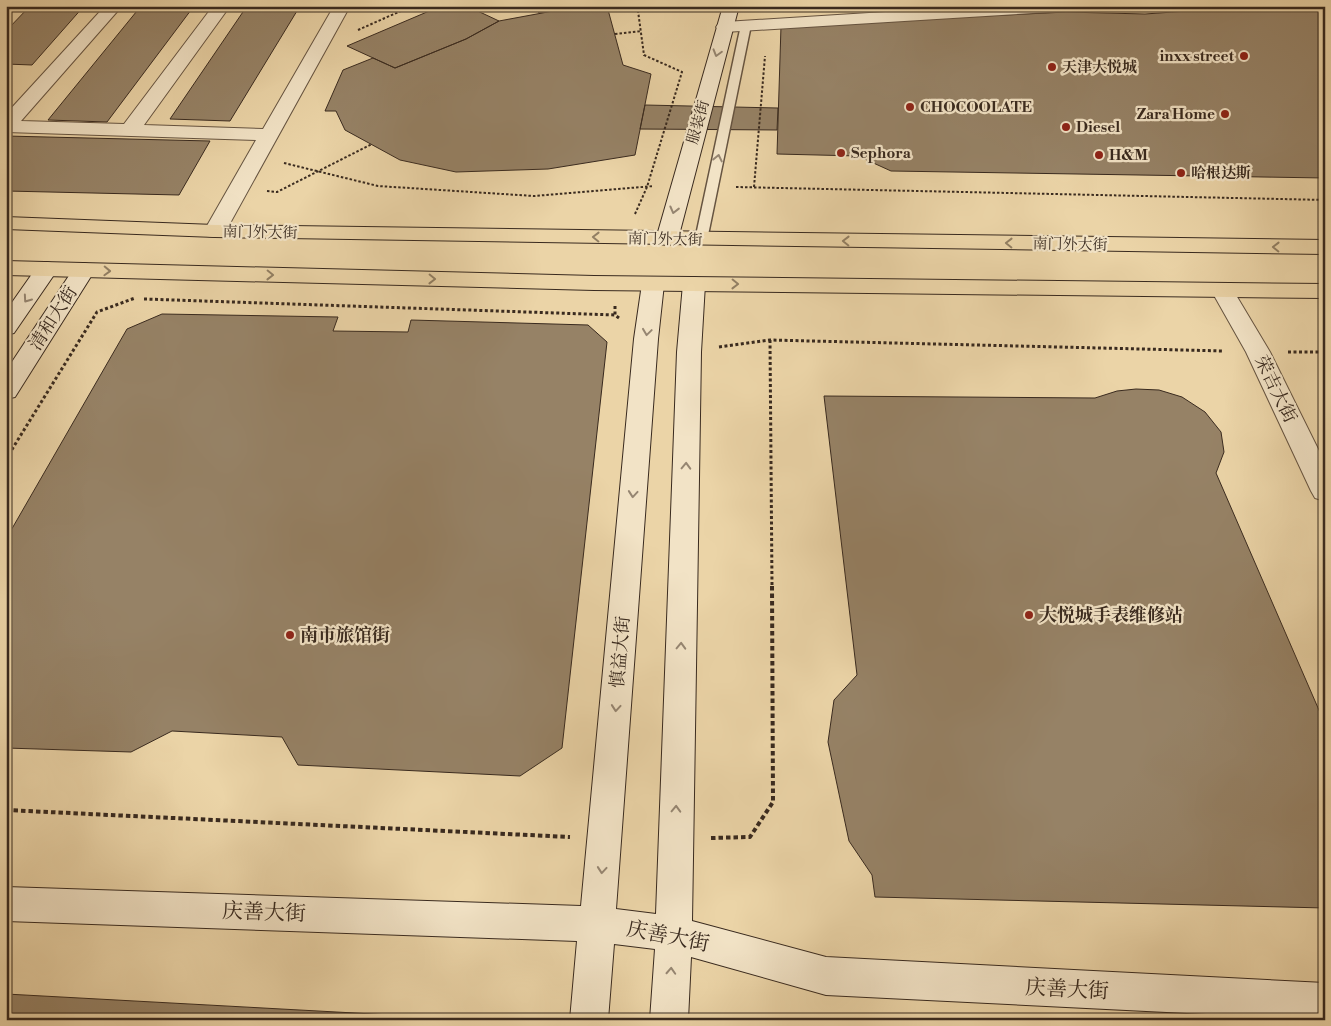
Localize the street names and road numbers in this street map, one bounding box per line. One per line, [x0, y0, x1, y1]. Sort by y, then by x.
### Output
street label: 服装街 [683, 98, 714, 146]
street label: 南门外大街 [222, 222, 298, 243]
street label: 南门外大街 [627, 229, 703, 250]
street label: 南门外大街 [1032, 234, 1108, 255]
street label: 清和大街 [24, 282, 83, 355]
street label: 荣吉大街 [1249, 352, 1302, 427]
street label: 慎益大街 [606, 615, 635, 689]
street label: 庆善大街 [222, 899, 306, 927]
street label: 庆善大街 [624, 916, 712, 958]
street label: 庆善大街 [1024, 975, 1110, 1005]

